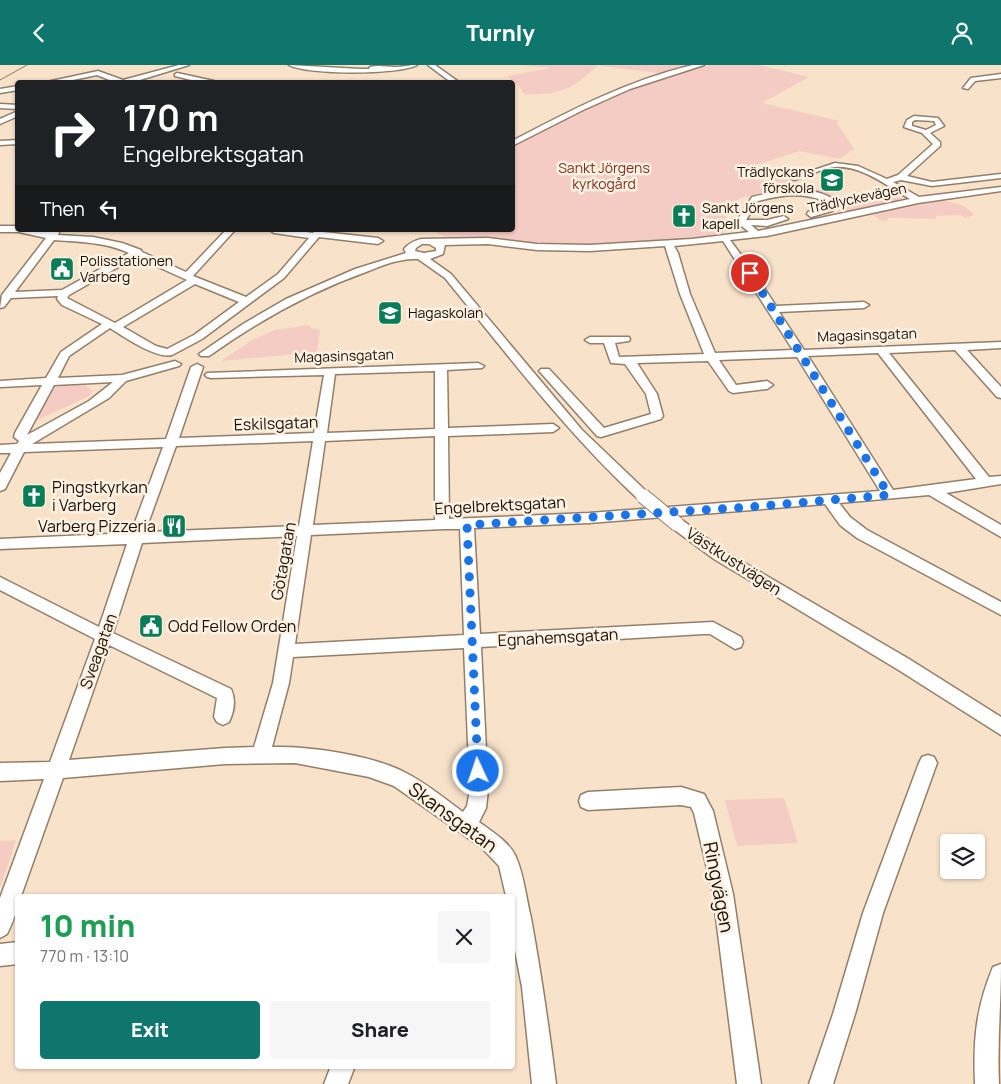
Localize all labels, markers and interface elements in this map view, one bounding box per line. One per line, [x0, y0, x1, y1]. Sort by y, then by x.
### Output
text: Turnly [466, 18, 535, 48]
icon: back [25, 19, 53, 47]
icon: person [948, 19, 976, 47]
text: 170 m [123, 94, 219, 142]
icon: right [40, 100, 105, 165]
text: Engelbrektsgatan [123, 139, 304, 169]
park label: Sankt Jörgens kyrkogård [558, 158, 650, 193]
place label: Trädlyckans förskola [737, 162, 814, 197]
school or university icon: Trädlyckans förskola [819, 167, 845, 193]
street label: Trädlyckevägen [806, 178, 908, 217]
icon: left [95, 195, 123, 223]
text: Then [40, 196, 85, 222]
place label: Sankt Jörgens kapell [702, 198, 794, 233]
church icon: Sankt Jörgens kapell [671, 203, 697, 229]
place label: Polisstationen Varberg [80, 251, 173, 286]
pin [729, 252, 771, 294]
public building icon: Polisstationen Varberg [49, 256, 75, 282]
icon: arrive [736, 259, 764, 287]
school or university icon: Hagaskolan [377, 300, 403, 326]
place label: Hagaskolan [408, 303, 483, 322]
street label: Magasinsgatan [817, 323, 917, 346]
street label: Magasinsgatan [294, 344, 394, 367]
street label: Eskilsgatan [233, 411, 319, 435]
place label: Pingstkyrkan i Varberg [52, 476, 148, 516]
church icon: Pingstkyrkan i Varberg [21, 483, 47, 509]
street label: Engelbrektsgatan [434, 491, 566, 519]
restaurant icon: Varberg Pizzeria [161, 513, 187, 539]
place label: Varberg Pizzeria [38, 515, 156, 537]
street label: Götagatan [265, 520, 301, 602]
street label: Västkustvägen [682, 522, 786, 600]
street label: Sveagatan [74, 610, 122, 692]
public building icon: Odd Fellow Orden [138, 613, 164, 639]
place label: Odd Fellow Orden [168, 615, 296, 637]
street label: Egnahemsgatan [497, 623, 619, 651]
position arrow [451, 744, 503, 796]
street label: Skansgatan [403, 776, 503, 858]
map controls [940, 834, 985, 879]
button: layers [940, 834, 985, 879]
street label: Ringvägen [697, 839, 741, 935]
text: 10 min [40, 905, 135, 946]
button: close [438, 911, 490, 963]
text: 770 m · 13:10 [40, 945, 129, 967]
button: Exit [40, 1001, 260, 1059]
button: Share [270, 1001, 490, 1059]

